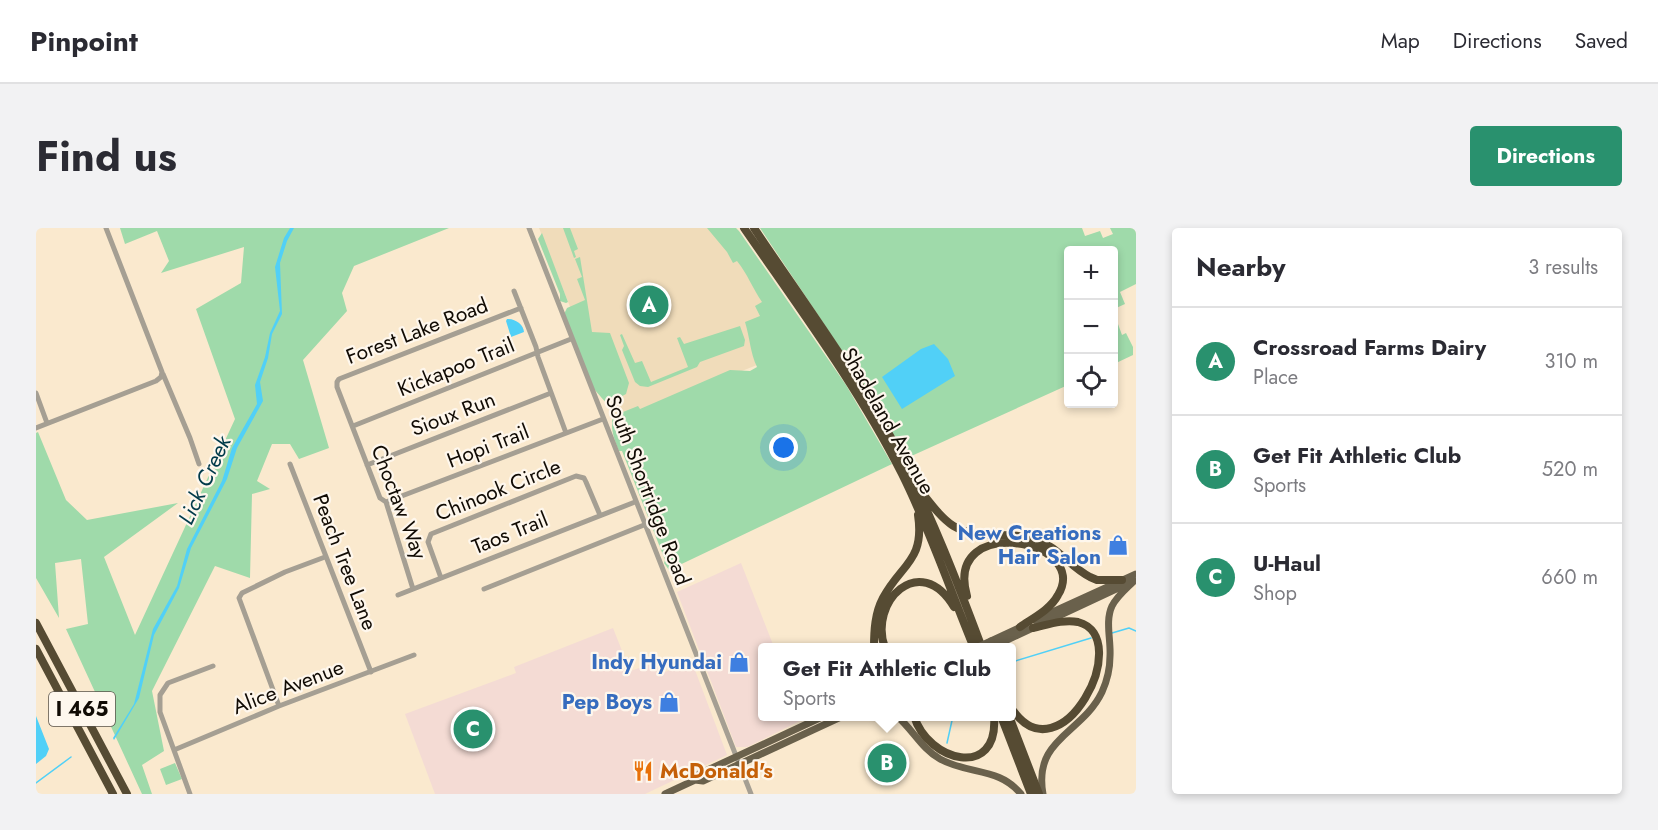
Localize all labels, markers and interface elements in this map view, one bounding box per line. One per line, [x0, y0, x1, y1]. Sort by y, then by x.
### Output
text: Pinpoint [30, 21, 138, 62]
text: Map [1381, 26, 1420, 56]
text: Directions [1453, 26, 1542, 56]
text: Saved [1575, 26, 1628, 56]
text: Find us [36, 126, 177, 187]
button: Directions [1470, 126, 1622, 186]
map controls [1064, 246, 1118, 408]
button: + [1064, 246, 1118, 300]
text: Nearby [1196, 248, 1285, 286]
text: 3 results [1528, 253, 1598, 282]
pin: A [630, 282, 668, 328]
street label: Forest Lake Road [342, 290, 492, 372]
button: − [1064, 300, 1118, 354]
street label: Kickapoo Trail [393, 330, 519, 404]
text: Crossroad Farms Dairy [1253, 331, 1486, 363]
street label: Shadeland Avenue [834, 342, 942, 500]
text: A [1208, 347, 1223, 376]
text: 310 m [1544, 347, 1598, 376]
button: locate [1064, 354, 1118, 408]
text: Place [1253, 363, 1298, 392]
street label: Sioux Run [406, 384, 500, 444]
street label: South Shortridge Road [598, 391, 698, 589]
street label: Hopi Trail [443, 417, 533, 475]
water label: Lick Creek [170, 429, 239, 530]
your location [769, 433, 798, 462]
text: Get Fit Athletic Club [1253, 439, 1461, 471]
street label: Choctaw Way [363, 440, 435, 564]
street label: Chinook Circle [431, 451, 565, 529]
text: B [1209, 455, 1222, 484]
text: 520 m [1542, 455, 1598, 484]
text: Sports [1253, 471, 1306, 500]
street label: Peach Tree Lane [305, 490, 385, 635]
street label: Taos Trail [467, 504, 553, 562]
place label: New Creations Hair Salon [957, 518, 1101, 572]
shop icon: New Creations Hair Salon [1106, 533, 1130, 557]
text: U-Haul [1253, 547, 1321, 579]
text: C [1208, 563, 1223, 592]
text: 660 m [1541, 563, 1598, 592]
text: Shop [1253, 579, 1297, 608]
popup [758, 643, 1016, 721]
place label: Indy Hyundai [591, 647, 722, 677]
shop icon: Indy Hyundai [727, 650, 751, 674]
street label: Alice Avenue [228, 652, 348, 722]
text: Get Fit Athletic Club [783, 652, 991, 684]
text: Sports [783, 684, 836, 713]
place label: Pep Boys [562, 687, 652, 717]
shop icon: Pep Boys [657, 690, 681, 714]
road number: I 465 [49, 692, 115, 726]
pin: C [454, 706, 492, 752]
pin: B [868, 740, 906, 786]
place label: McDonald's [660, 756, 773, 786]
restaurant icon: McDonald's [631, 759, 655, 783]

